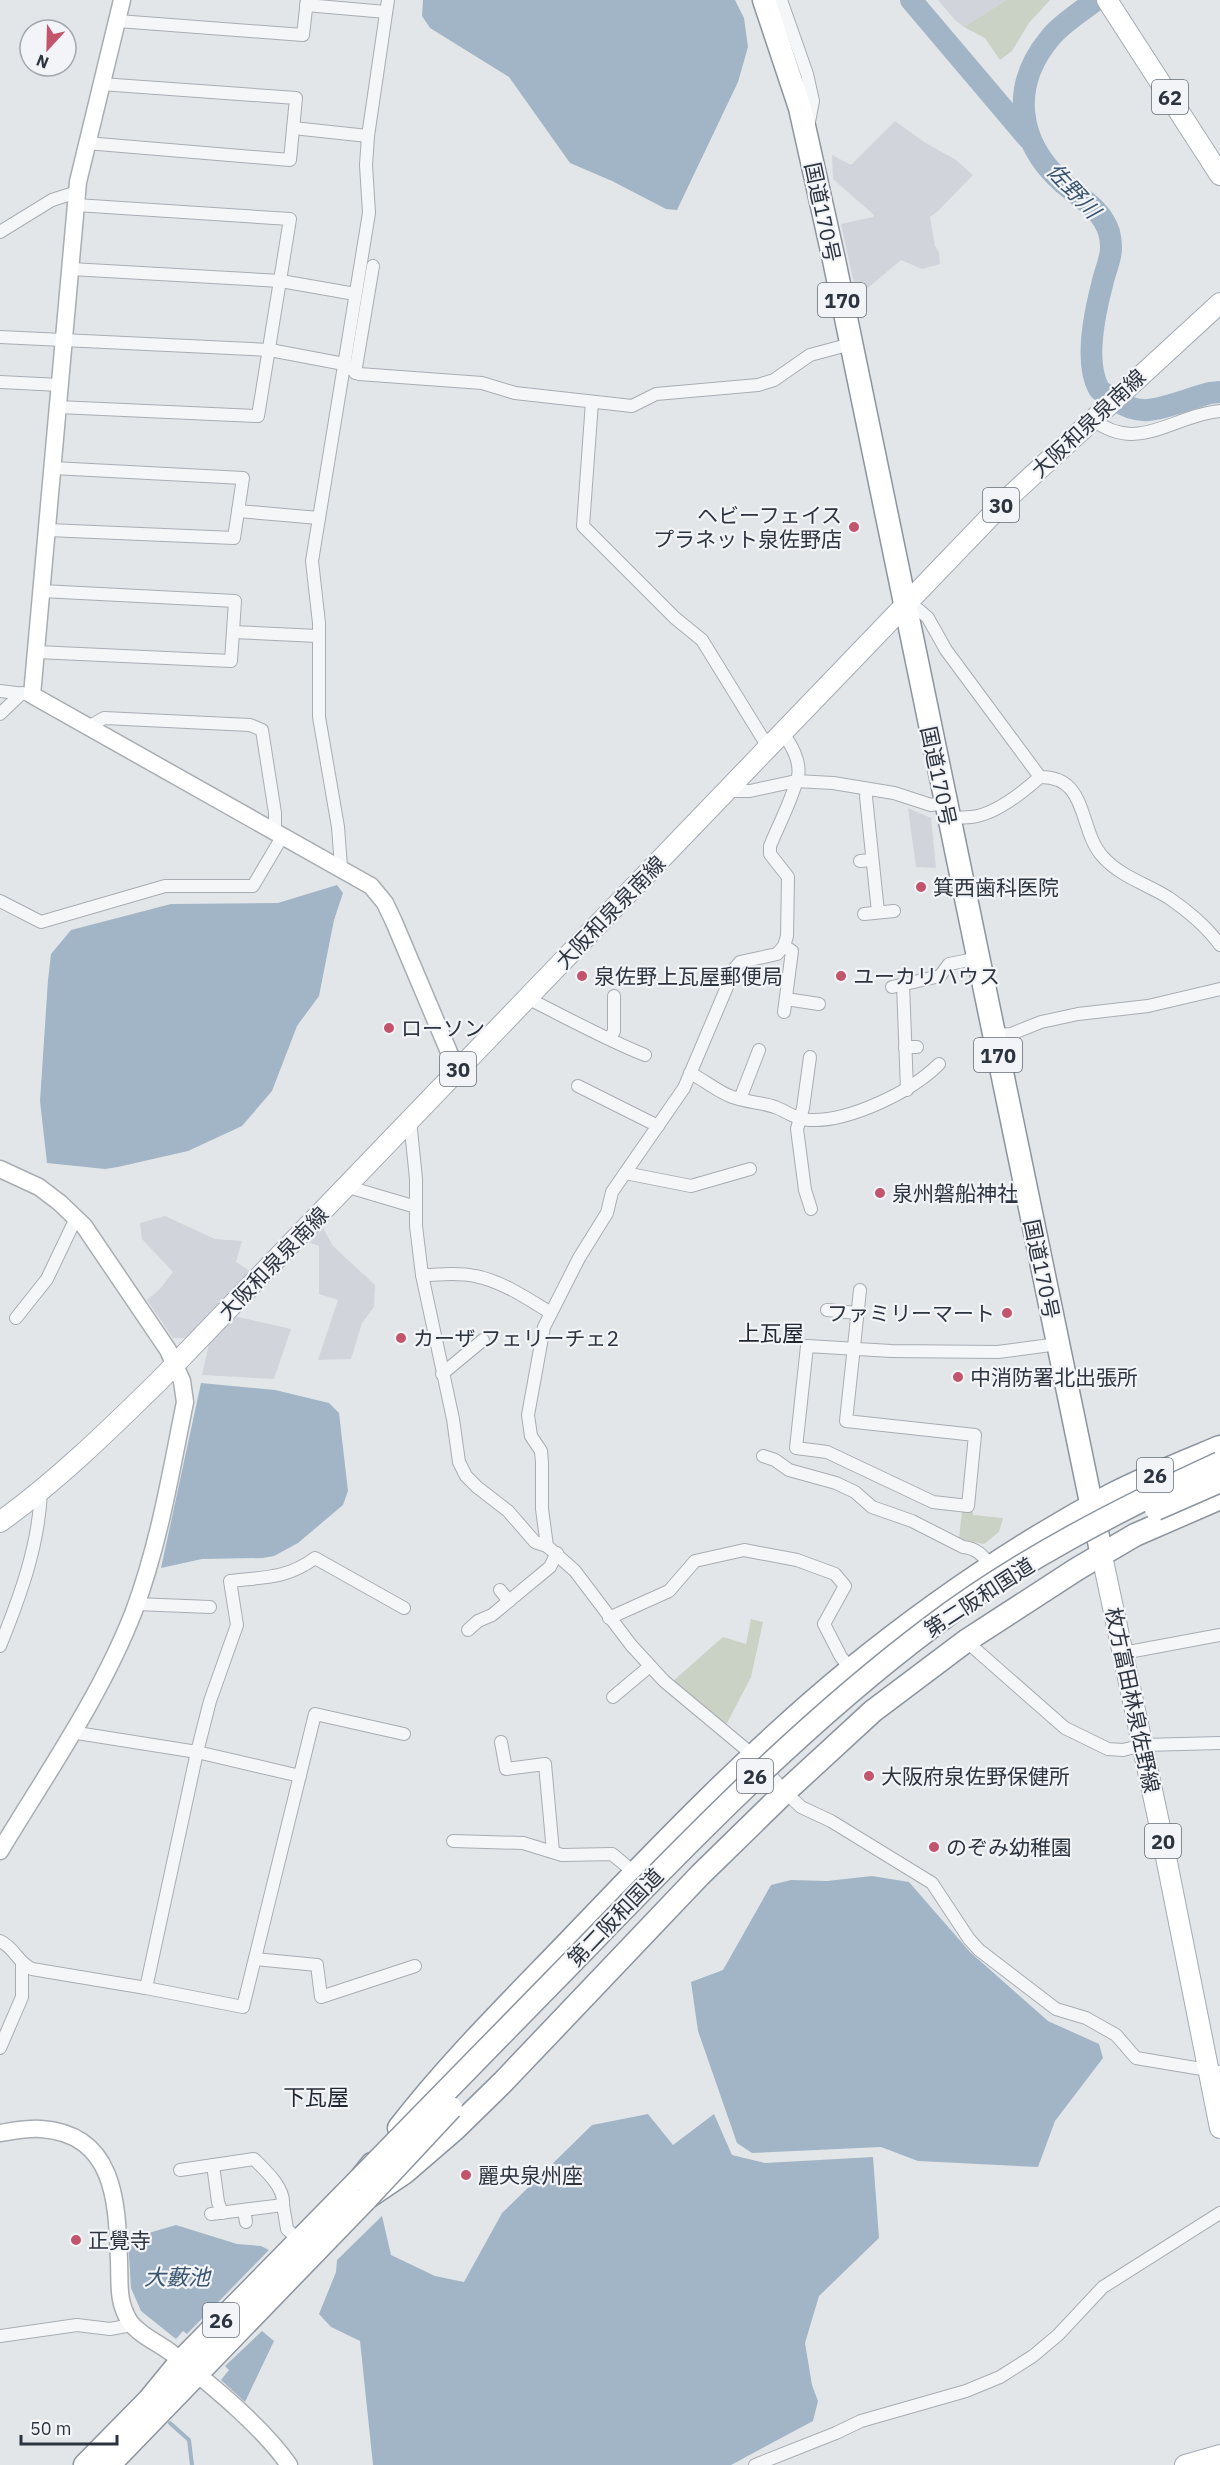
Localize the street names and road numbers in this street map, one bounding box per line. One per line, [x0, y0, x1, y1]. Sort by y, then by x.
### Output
road number: 62 [1152, 80, 1188, 114]
street label: 国道170号 [799, 160, 847, 264]
road number: 170 [818, 283, 866, 317]
street label: 大阪和泉泉南線 [1025, 363, 1151, 483]
road number: 30 [983, 488, 1019, 522]
street label: 国道170号 [915, 724, 963, 828]
street label: 大阪和泉泉南線 [549, 849, 671, 975]
road number: 170 [974, 1038, 1022, 1072]
road number: 30 [440, 1052, 476, 1086]
street label: 大阪和泉泉南線 [212, 1200, 334, 1326]
street label: 国道170号 [1018, 1217, 1066, 1321]
road number: 26 [1137, 1458, 1173, 1492]
street label: 第二阪和国道 [919, 1551, 1039, 1643]
street label: 枚方富田林泉佐野線 [1100, 1605, 1166, 1795]
road number: 26 [737, 1759, 773, 1793]
road number: 20 [1145, 1824, 1181, 1858]
street label: 第二阪和国道 [561, 1862, 669, 1972]
road number: 26 [203, 2303, 239, 2337]

